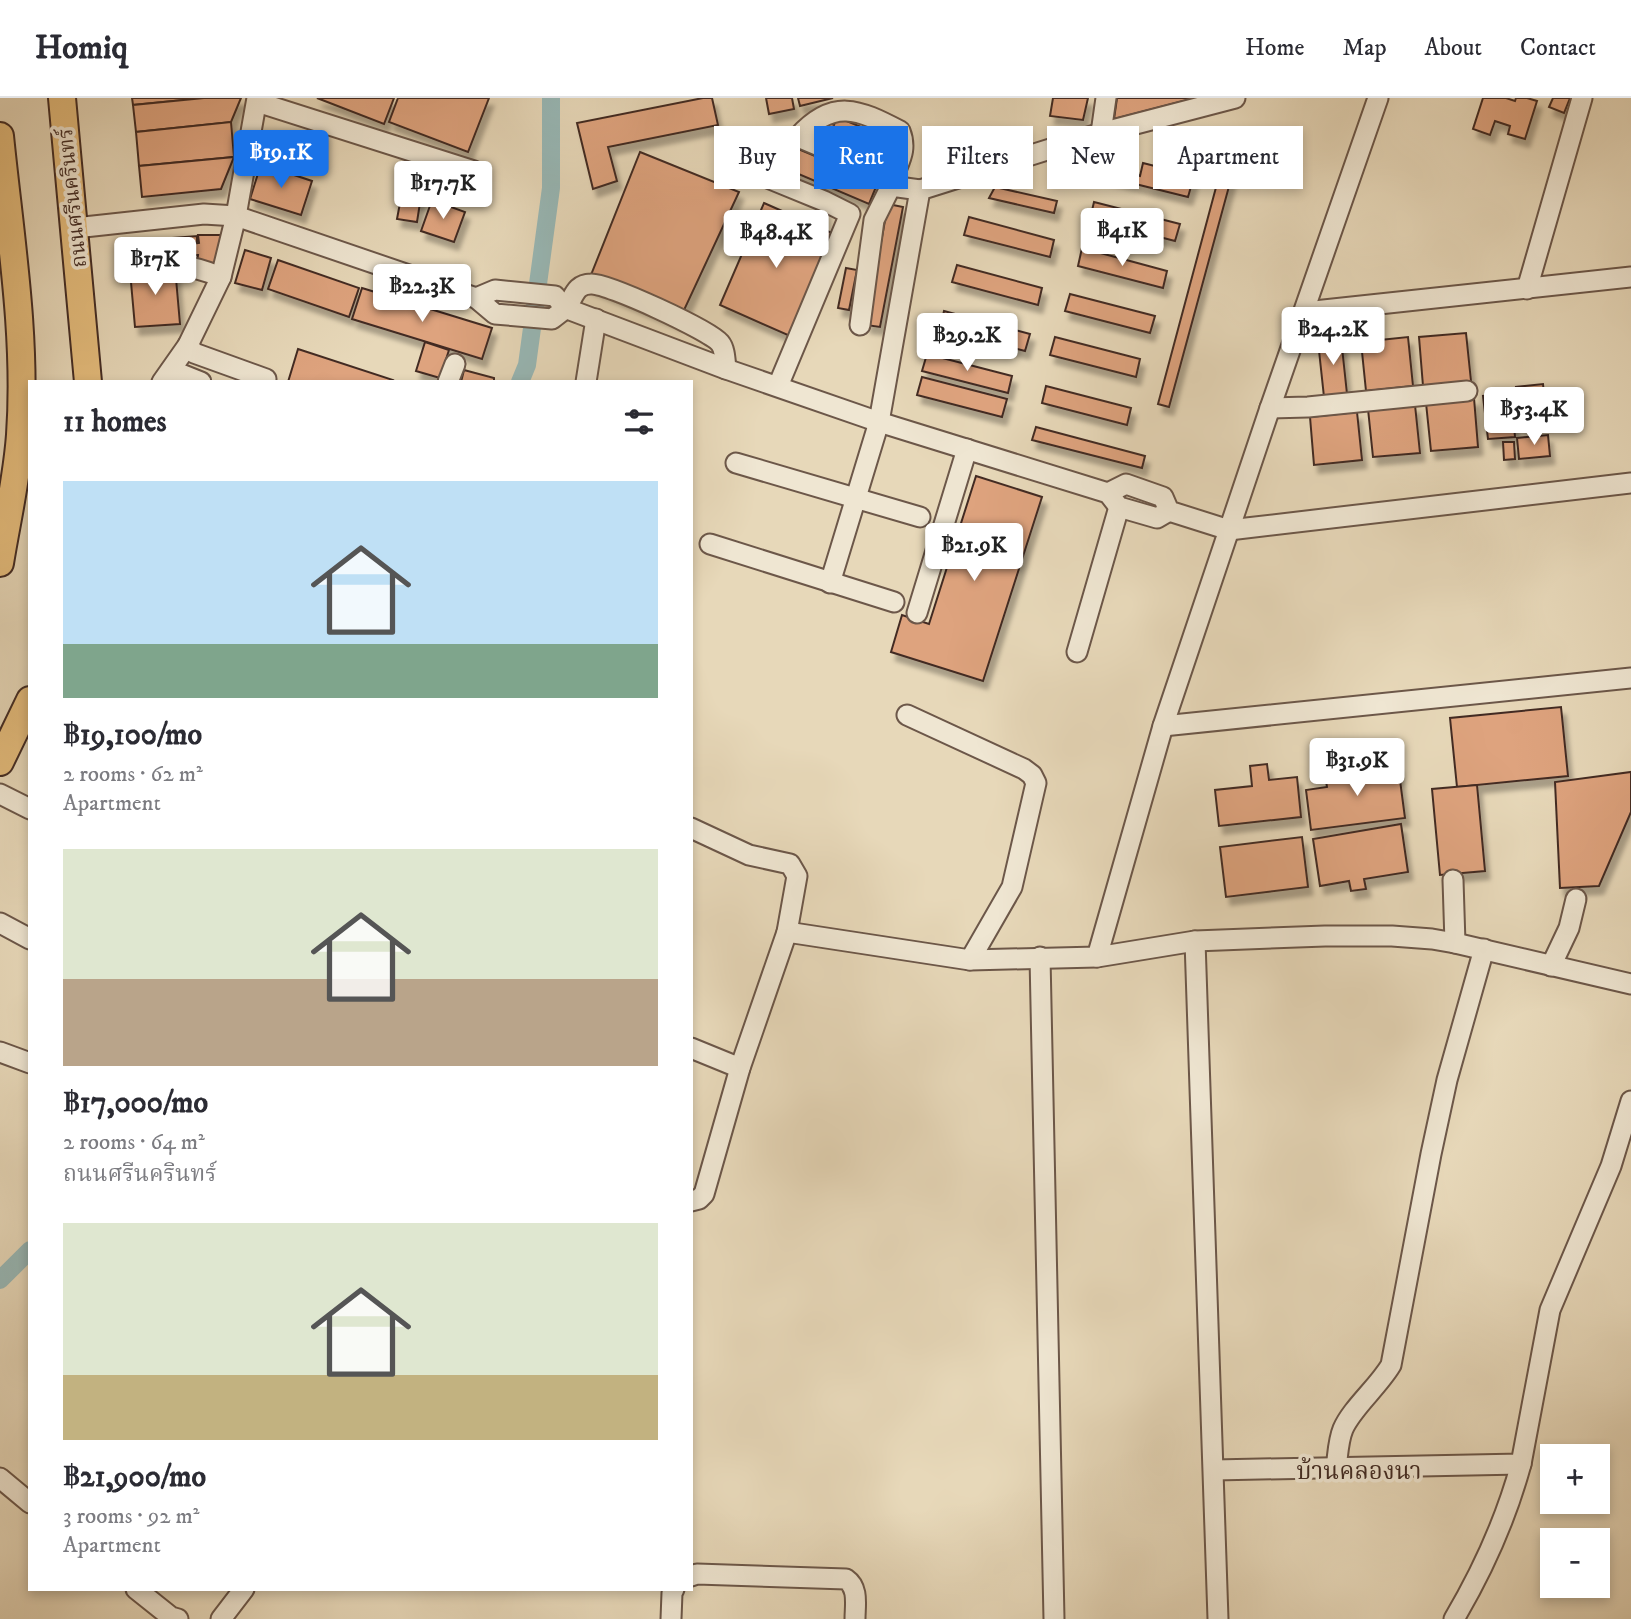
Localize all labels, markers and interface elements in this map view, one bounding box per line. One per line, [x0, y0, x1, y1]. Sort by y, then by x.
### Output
text: Homiq [35, 28, 128, 69]
text: Home [1245, 33, 1304, 63]
text: Map [1342, 33, 1387, 63]
text: About [1425, 33, 1482, 63]
text: Contact [1520, 33, 1596, 63]
street label: ถนนศรีนครินทร์ [52, 126, 93, 269]
chip: Buy [714, 126, 800, 189]
chip: Rent [814, 126, 908, 189]
chip: Filters [922, 126, 1033, 189]
chip: New [1047, 126, 1139, 189]
chip: Apartment [1153, 126, 1303, 189]
pin: ฿19.1K [224, 130, 338, 190]
text: ฿19.1K [250, 138, 312, 167]
pin: ฿17.7K [386, 162, 500, 221]
text: ฿17.7K [410, 169, 476, 198]
pin: ฿41K [1081, 208, 1163, 268]
pin: ฿48.4K [719, 211, 833, 270]
text: ฿41K [1097, 216, 1147, 245]
text: ฿48.4K [740, 218, 812, 247]
pin: ฿17K [114, 238, 196, 297]
text: ฿17K [130, 245, 180, 274]
pin: ฿22.3K [365, 264, 479, 324]
text: ฿22.3K [389, 272, 455, 301]
pin: ฿24.2K [1276, 308, 1390, 367]
pin: ฿29.2K [910, 314, 1024, 373]
text: ฿24.2K [1298, 315, 1368, 344]
text: ฿29.2K [933, 321, 1001, 350]
pin: ฿53.4K [1477, 388, 1591, 447]
text: ฿53.4K [1500, 395, 1568, 424]
icon: filters [620, 403, 658, 441]
text: 11 homes [63, 404, 167, 441]
pin: ฿21.9K [917, 524, 1031, 583]
icon: home [298, 527, 424, 653]
text: ฿21.9K [941, 531, 1007, 560]
text: ฿19,100/mo [63, 717, 202, 754]
pin: ฿31.9K [1300, 738, 1414, 798]
text: ฿31.9K [1326, 746, 1388, 775]
text: 2 rooms · 62 m² [63, 760, 203, 789]
text: Apartment [63, 789, 161, 818]
icon: home [298, 894, 424, 1020]
text: ฿17,000/mo [63, 1085, 208, 1122]
text: 2 rooms · 64 m² [63, 1128, 205, 1157]
text: ถนนศรีนครินทร์ [63, 1160, 217, 1189]
icon: home [298, 1269, 424, 1395]
map controls [1540, 1444, 1610, 1598]
button: + [1540, 1444, 1610, 1514]
district label: บ้านคลองนา [1297, 1457, 1421, 1487]
text: ฿21,900/mo [63, 1459, 206, 1496]
text: 3 rooms · 92 m² [63, 1502, 200, 1531]
button: − [1540, 1528, 1610, 1598]
text: Apartment [63, 1531, 161, 1560]

